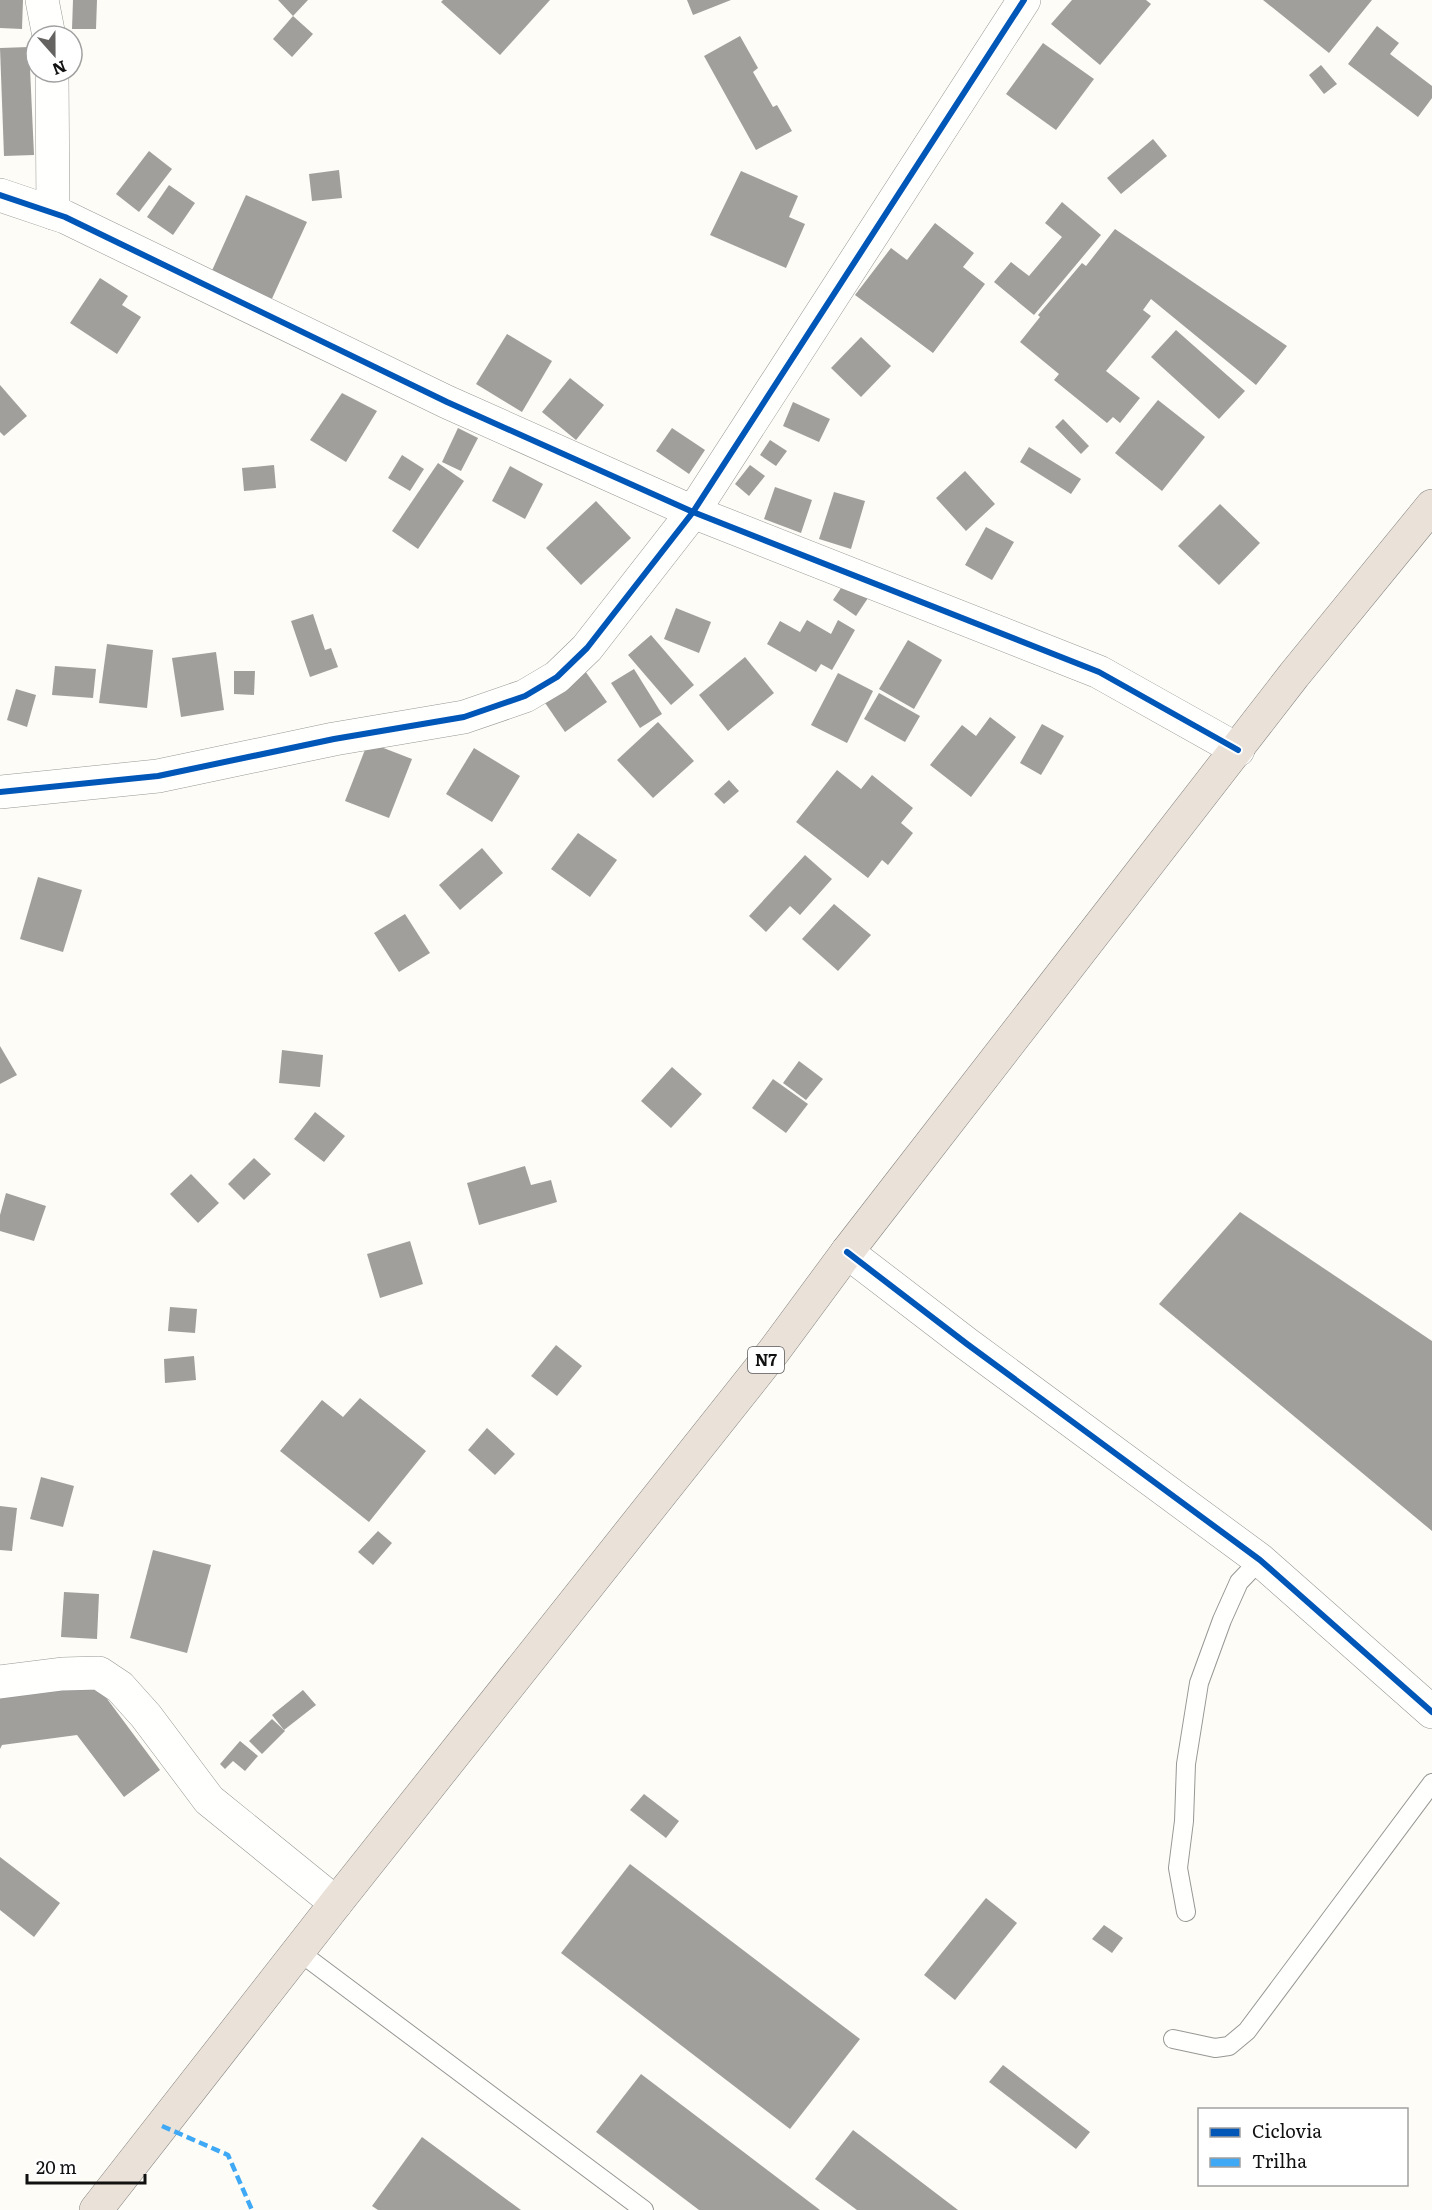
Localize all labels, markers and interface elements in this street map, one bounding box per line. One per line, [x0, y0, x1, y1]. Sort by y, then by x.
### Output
north arrow [24, 24, 84, 84]
text: N [49, 55, 70, 83]
road number: N7 [748, 1347, 784, 1373]
legend [1198, 2108, 1408, 2186]
text: Ciclovia [1252, 2117, 1322, 2144]
scale bar [27, 2147, 146, 2185]
text: Trilha [1252, 2147, 1307, 2174]
text: 20 m [36, 2153, 77, 2180]

